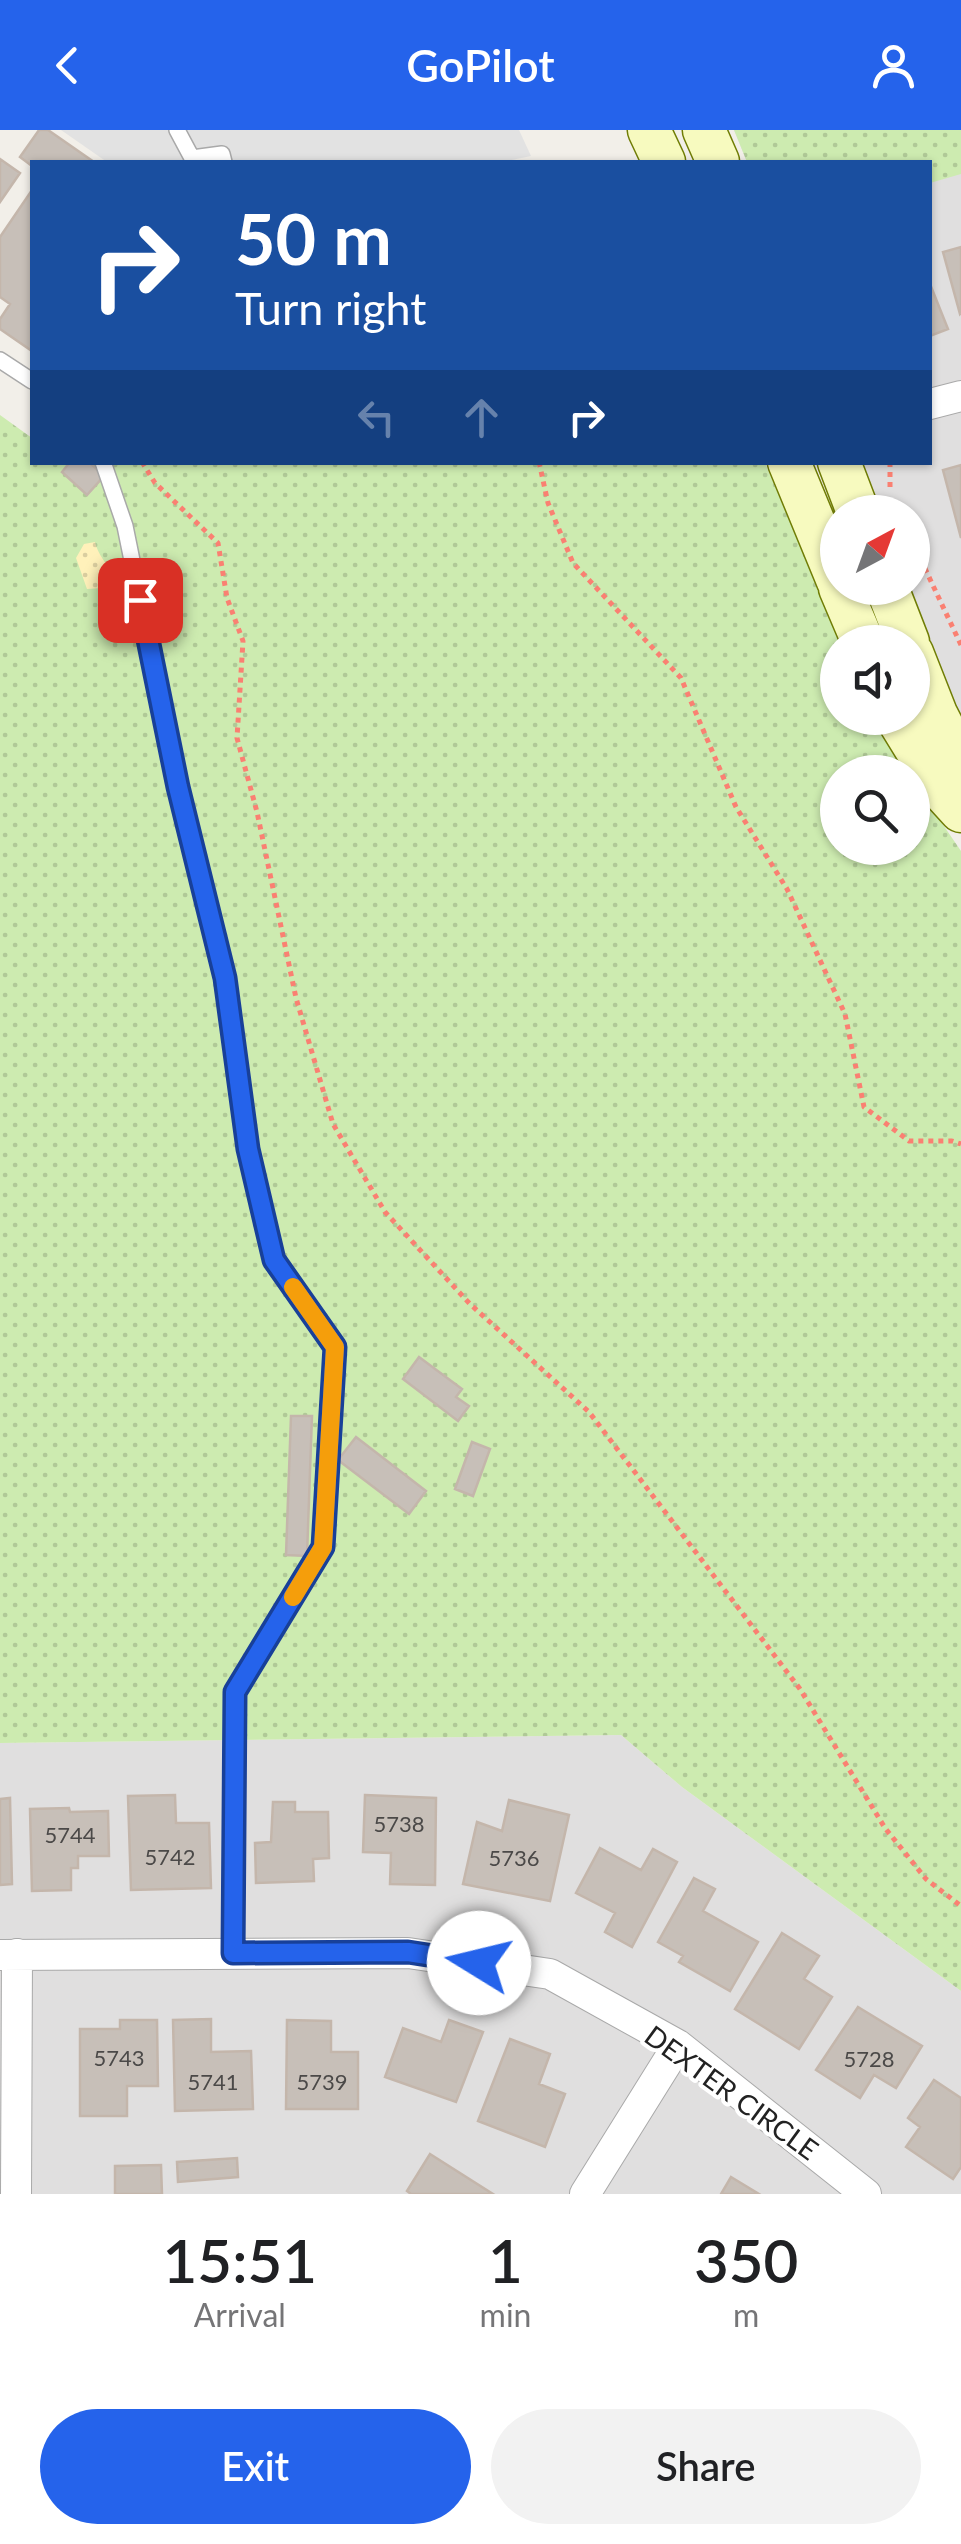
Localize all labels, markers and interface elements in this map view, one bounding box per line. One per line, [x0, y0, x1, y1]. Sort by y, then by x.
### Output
icon: back [40, 38, 95, 93]
text: GoPilot [406, 38, 555, 92]
icon: person [866, 38, 921, 93]
text: 50 m [235, 196, 392, 280]
icon: right [70, 200, 200, 330]
text: Turn right [235, 281, 426, 335]
icon: left [349, 390, 404, 445]
icon: ahead [454, 390, 509, 445]
icon: right [559, 390, 614, 445]
north arrow [820, 495, 930, 605]
map controls [820, 495, 930, 865]
pin [98, 558, 183, 643]
icon: arrive [113, 573, 168, 628]
button: sound [820, 625, 930, 735]
button: search [820, 755, 930, 865]
house number: 5738 [373, 1810, 425, 1837]
house number: 5744 [44, 1821, 96, 1848]
house number: 5742 [144, 1843, 196, 1870]
house number: 5736 [488, 1844, 540, 1871]
position arrow [427, 1911, 531, 2015]
street label: DEXTER CIRCLE [639, 2018, 825, 2166]
house number: 5743 [93, 2044, 145, 2071]
house number: 5728 [843, 2045, 895, 2072]
house number: 5741 [187, 2068, 239, 2095]
house number: 5739 [296, 2068, 348, 2095]
text: 15:51 [163, 2224, 317, 2296]
text: 1 [488, 2224, 523, 2296]
text: 350 [694, 2224, 798, 2296]
text: Arrival [194, 2295, 286, 2334]
text: min [480, 2295, 531, 2334]
text: m [733, 2295, 759, 2334]
button: Exit [40, 2409, 471, 2524]
button: Share [491, 2409, 921, 2524]

